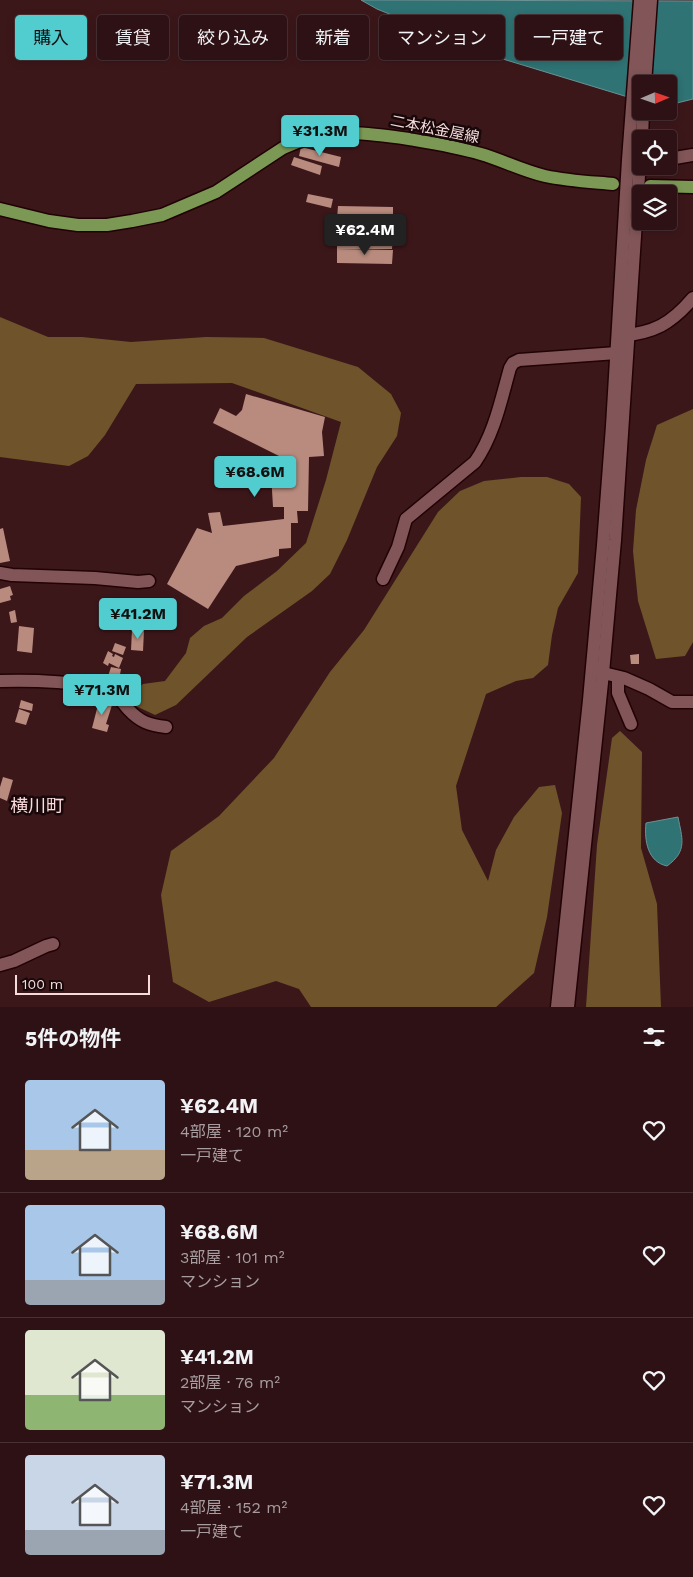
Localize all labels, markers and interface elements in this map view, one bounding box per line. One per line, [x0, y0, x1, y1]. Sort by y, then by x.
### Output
chip: 購入 [15, 15, 87, 60]
chip: 賃貸 [97, 15, 169, 60]
chip: 絞り込み [179, 15, 287, 60]
chip: 新着 [297, 15, 369, 60]
chip: マンション [379, 15, 505, 60]
chip: 一戸建て [515, 15, 623, 60]
north arrow [632, 75, 678, 120]
map controls [632, 75, 677, 230]
street label: 二本松金屋線 [389, 112, 481, 146]
pin: ¥31.3M [279, 114, 361, 157]
text: ¥31.3M [292, 121, 348, 140]
button: locate [632, 130, 677, 175]
button: layers [632, 185, 677, 230]
pin: ¥62.4M [324, 214, 406, 256]
text: ¥62.4M [335, 220, 395, 239]
pin: ¥68.6M [214, 456, 296, 498]
text: ¥68.6M [225, 462, 285, 481]
pin: ¥41.2M [97, 598, 179, 640]
text: ¥41.2M [110, 604, 166, 623]
pin: ¥71.3M [61, 674, 143, 716]
text: ¥71.3M [74, 680, 130, 699]
district label: 横川町 [10, 795, 64, 816]
scale bar [15, 972, 150, 995]
text: 100 m [22, 976, 63, 992]
icon: filters [640, 1023, 668, 1051]
text: 5件の物件 [25, 1026, 121, 1051]
text: ¥62.4M [180, 1093, 258, 1118]
icon: home [65, 1100, 125, 1160]
icon: heart [640, 1116, 668, 1144]
text: 4部屋 · 120 m² [180, 1122, 288, 1141]
text: 一戸建て [180, 1146, 244, 1165]
text: ¥68.6M [180, 1219, 258, 1244]
icon: home [65, 1225, 125, 1285]
icon: heart [640, 1241, 668, 1269]
text: 3部屋 · 101 m² [180, 1248, 285, 1267]
text: マンション [180, 1272, 260, 1291]
text: ¥41.2M [180, 1344, 254, 1369]
icon: home [65, 1350, 125, 1410]
icon: heart [640, 1366, 668, 1394]
text: 2部屋 · 76 m² [180, 1373, 280, 1392]
text: マンション [180, 1397, 260, 1416]
text: ¥71.3M [180, 1469, 253, 1494]
icon: home [65, 1475, 125, 1535]
icon: heart [640, 1491, 668, 1519]
text: 4部屋 · 152 m² [180, 1498, 287, 1517]
text: 一戸建て [180, 1522, 244, 1541]

